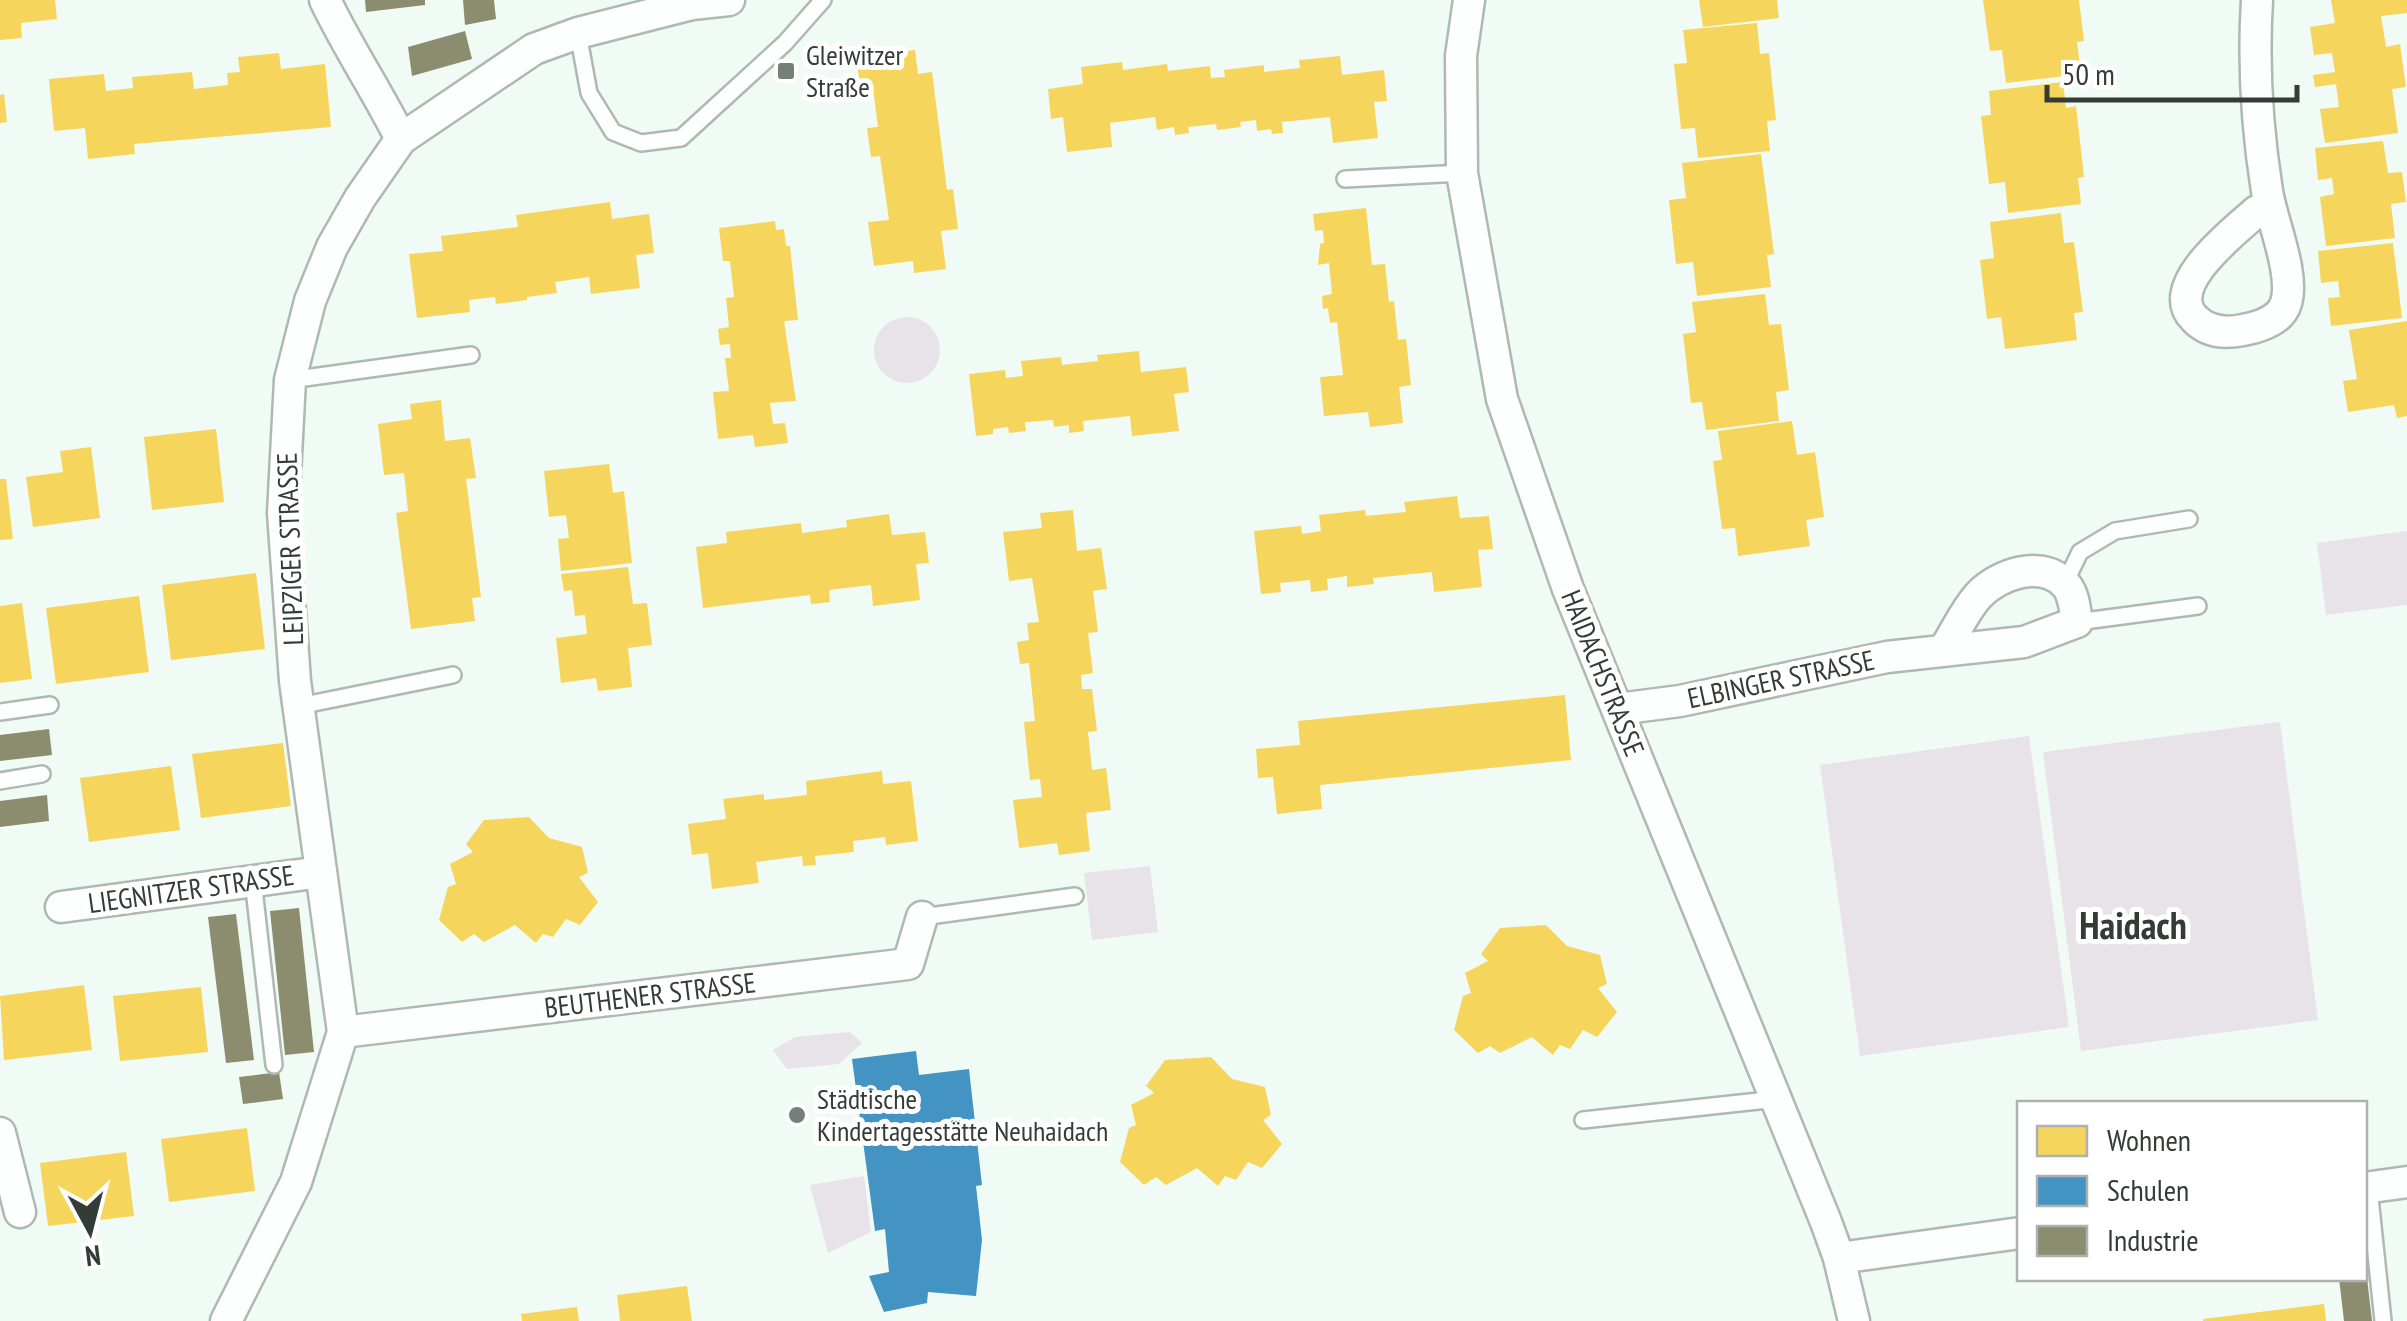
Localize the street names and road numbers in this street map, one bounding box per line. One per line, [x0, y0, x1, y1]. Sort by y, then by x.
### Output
street label: LEIPZIGER STRASSE [268, 452, 311, 646]
street label: HAIDACHSTRASSE [1553, 584, 1654, 761]
street label: ELBINGER STRASSE [1684, 641, 1878, 716]
street label: LIEGNITZER STRASSE [86, 856, 296, 921]
street label: BEUTHENER STRASSE [542, 963, 758, 1026]

